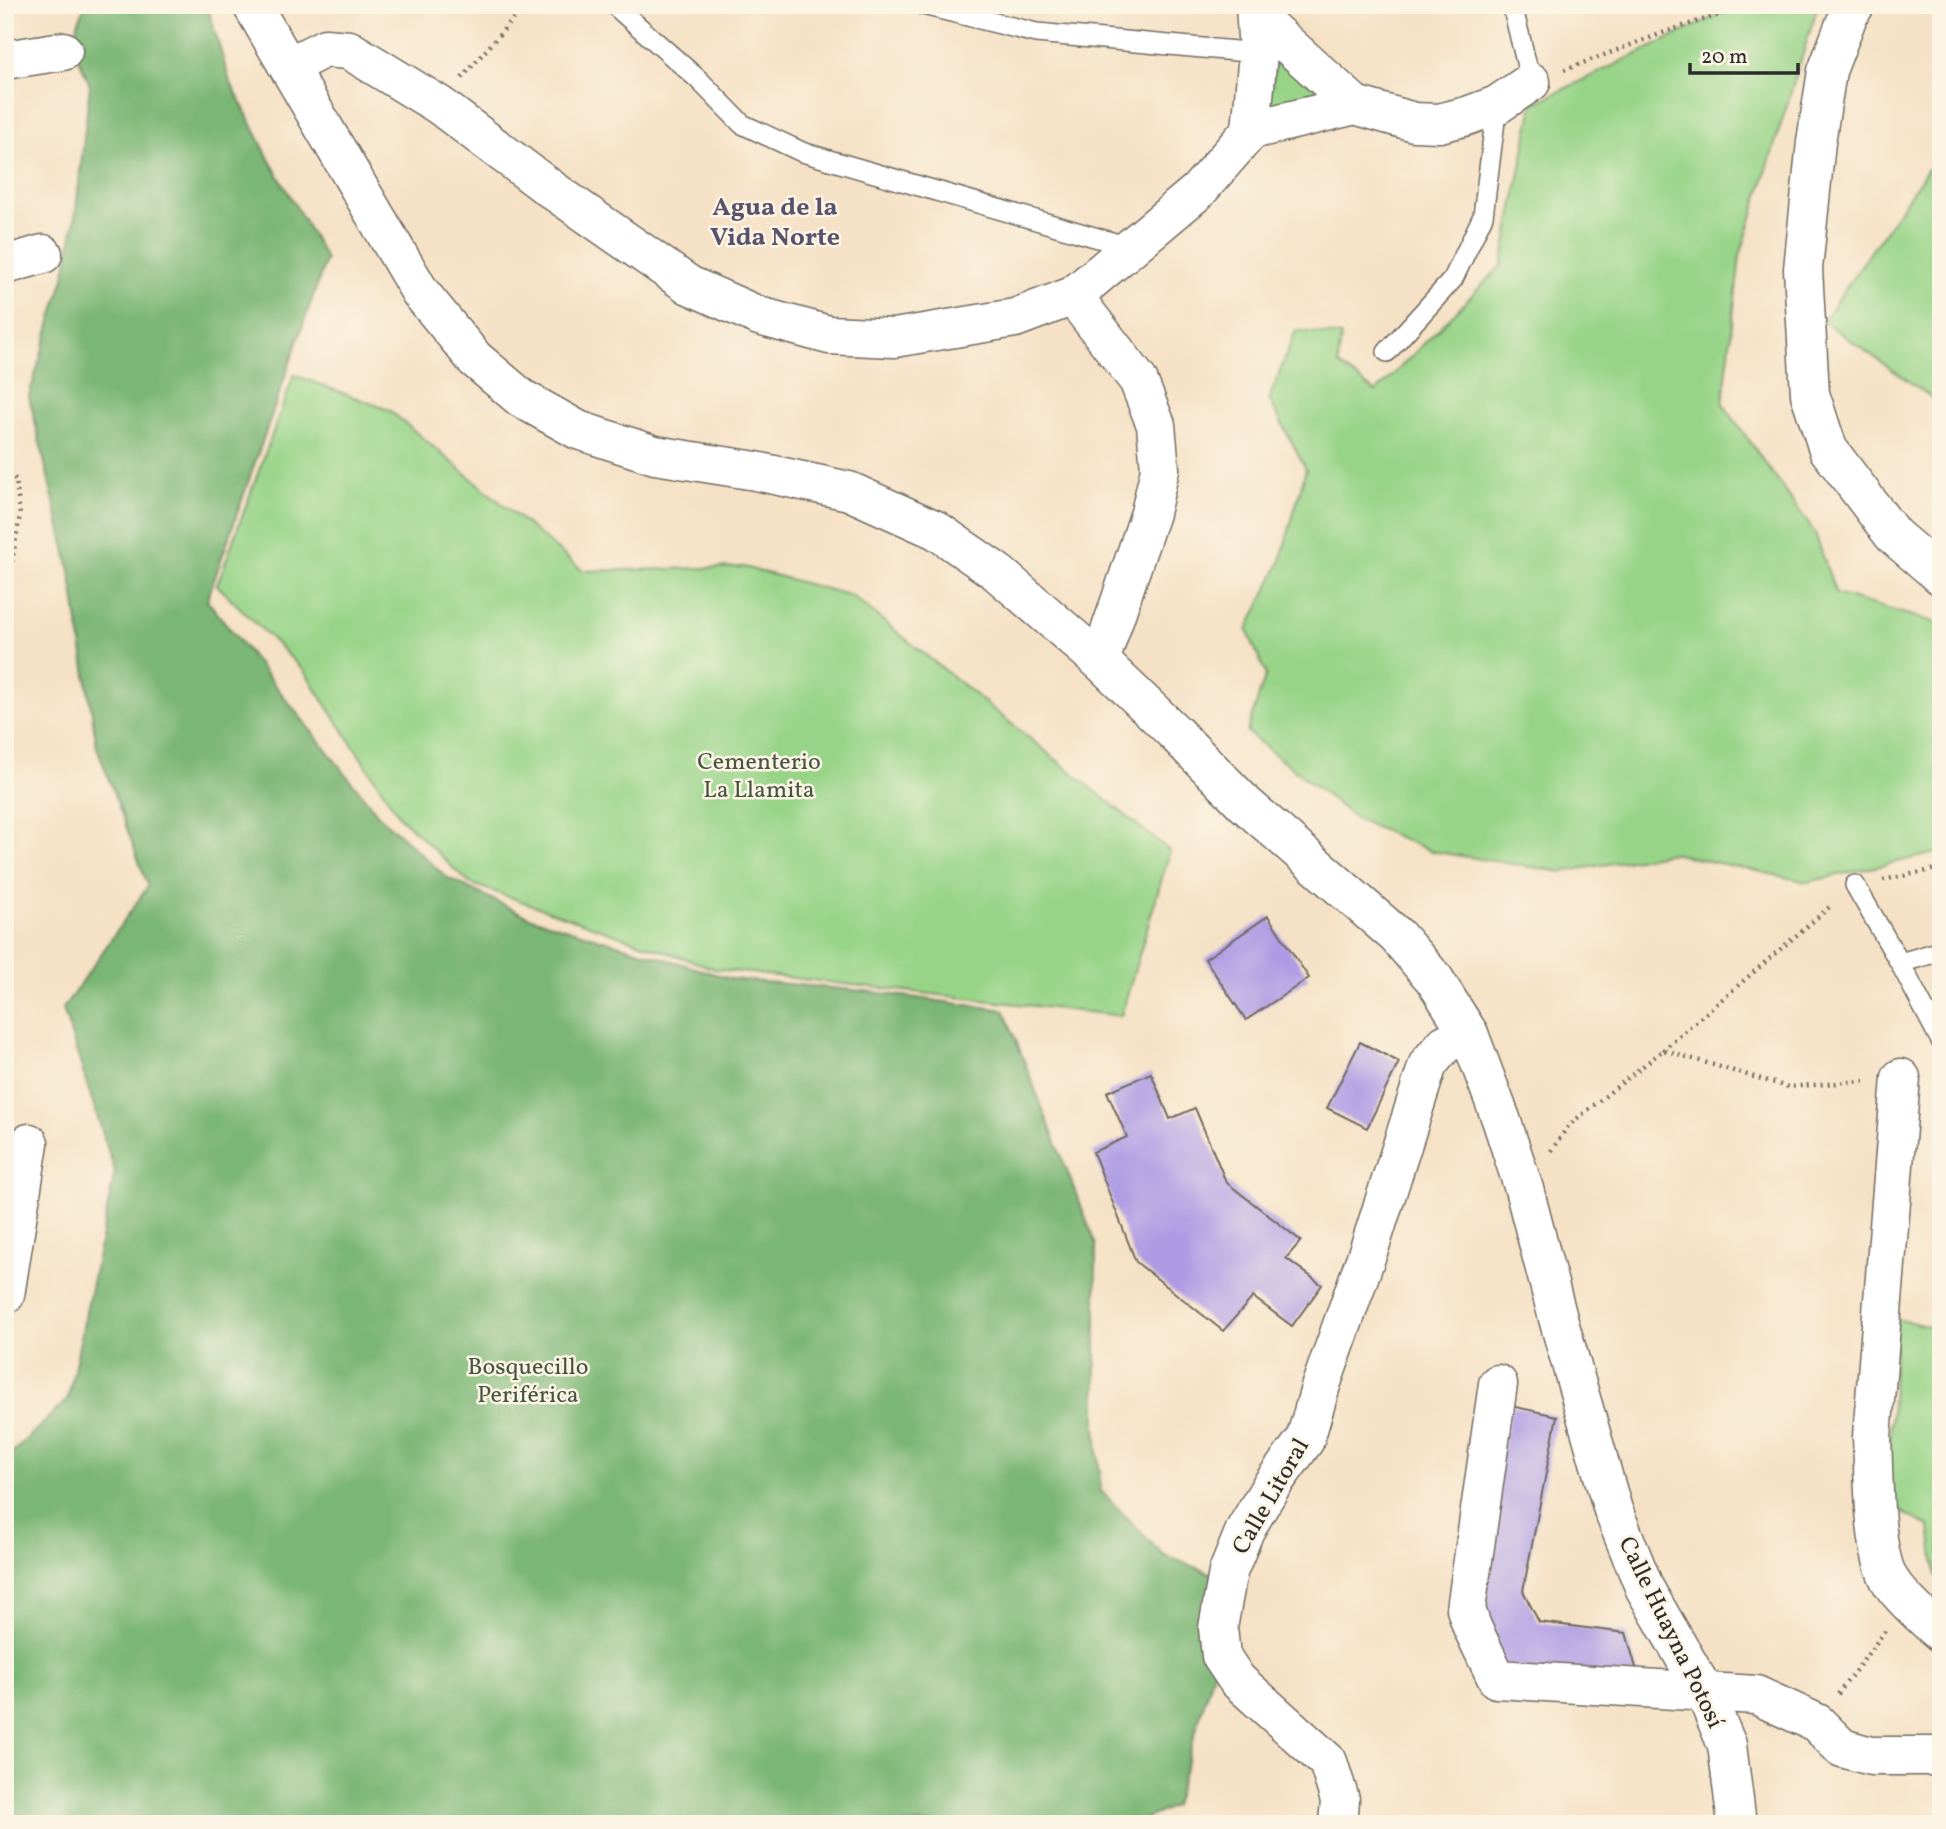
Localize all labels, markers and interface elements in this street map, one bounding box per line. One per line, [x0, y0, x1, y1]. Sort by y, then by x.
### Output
scale bar [1690, 32, 1799, 76]
text: 20 m [1701, 43, 1747, 72]
district label: Agua de la Vida Norte [710, 190, 840, 256]
park label: Cementerio La Llamita [697, 746, 821, 808]
park label: Bosquecillo Periférica [467, 1351, 589, 1413]
street label: Calle Litoral [1225, 1433, 1319, 1561]
street label: Calle Huayna Potosí [1609, 1531, 1731, 1735]

